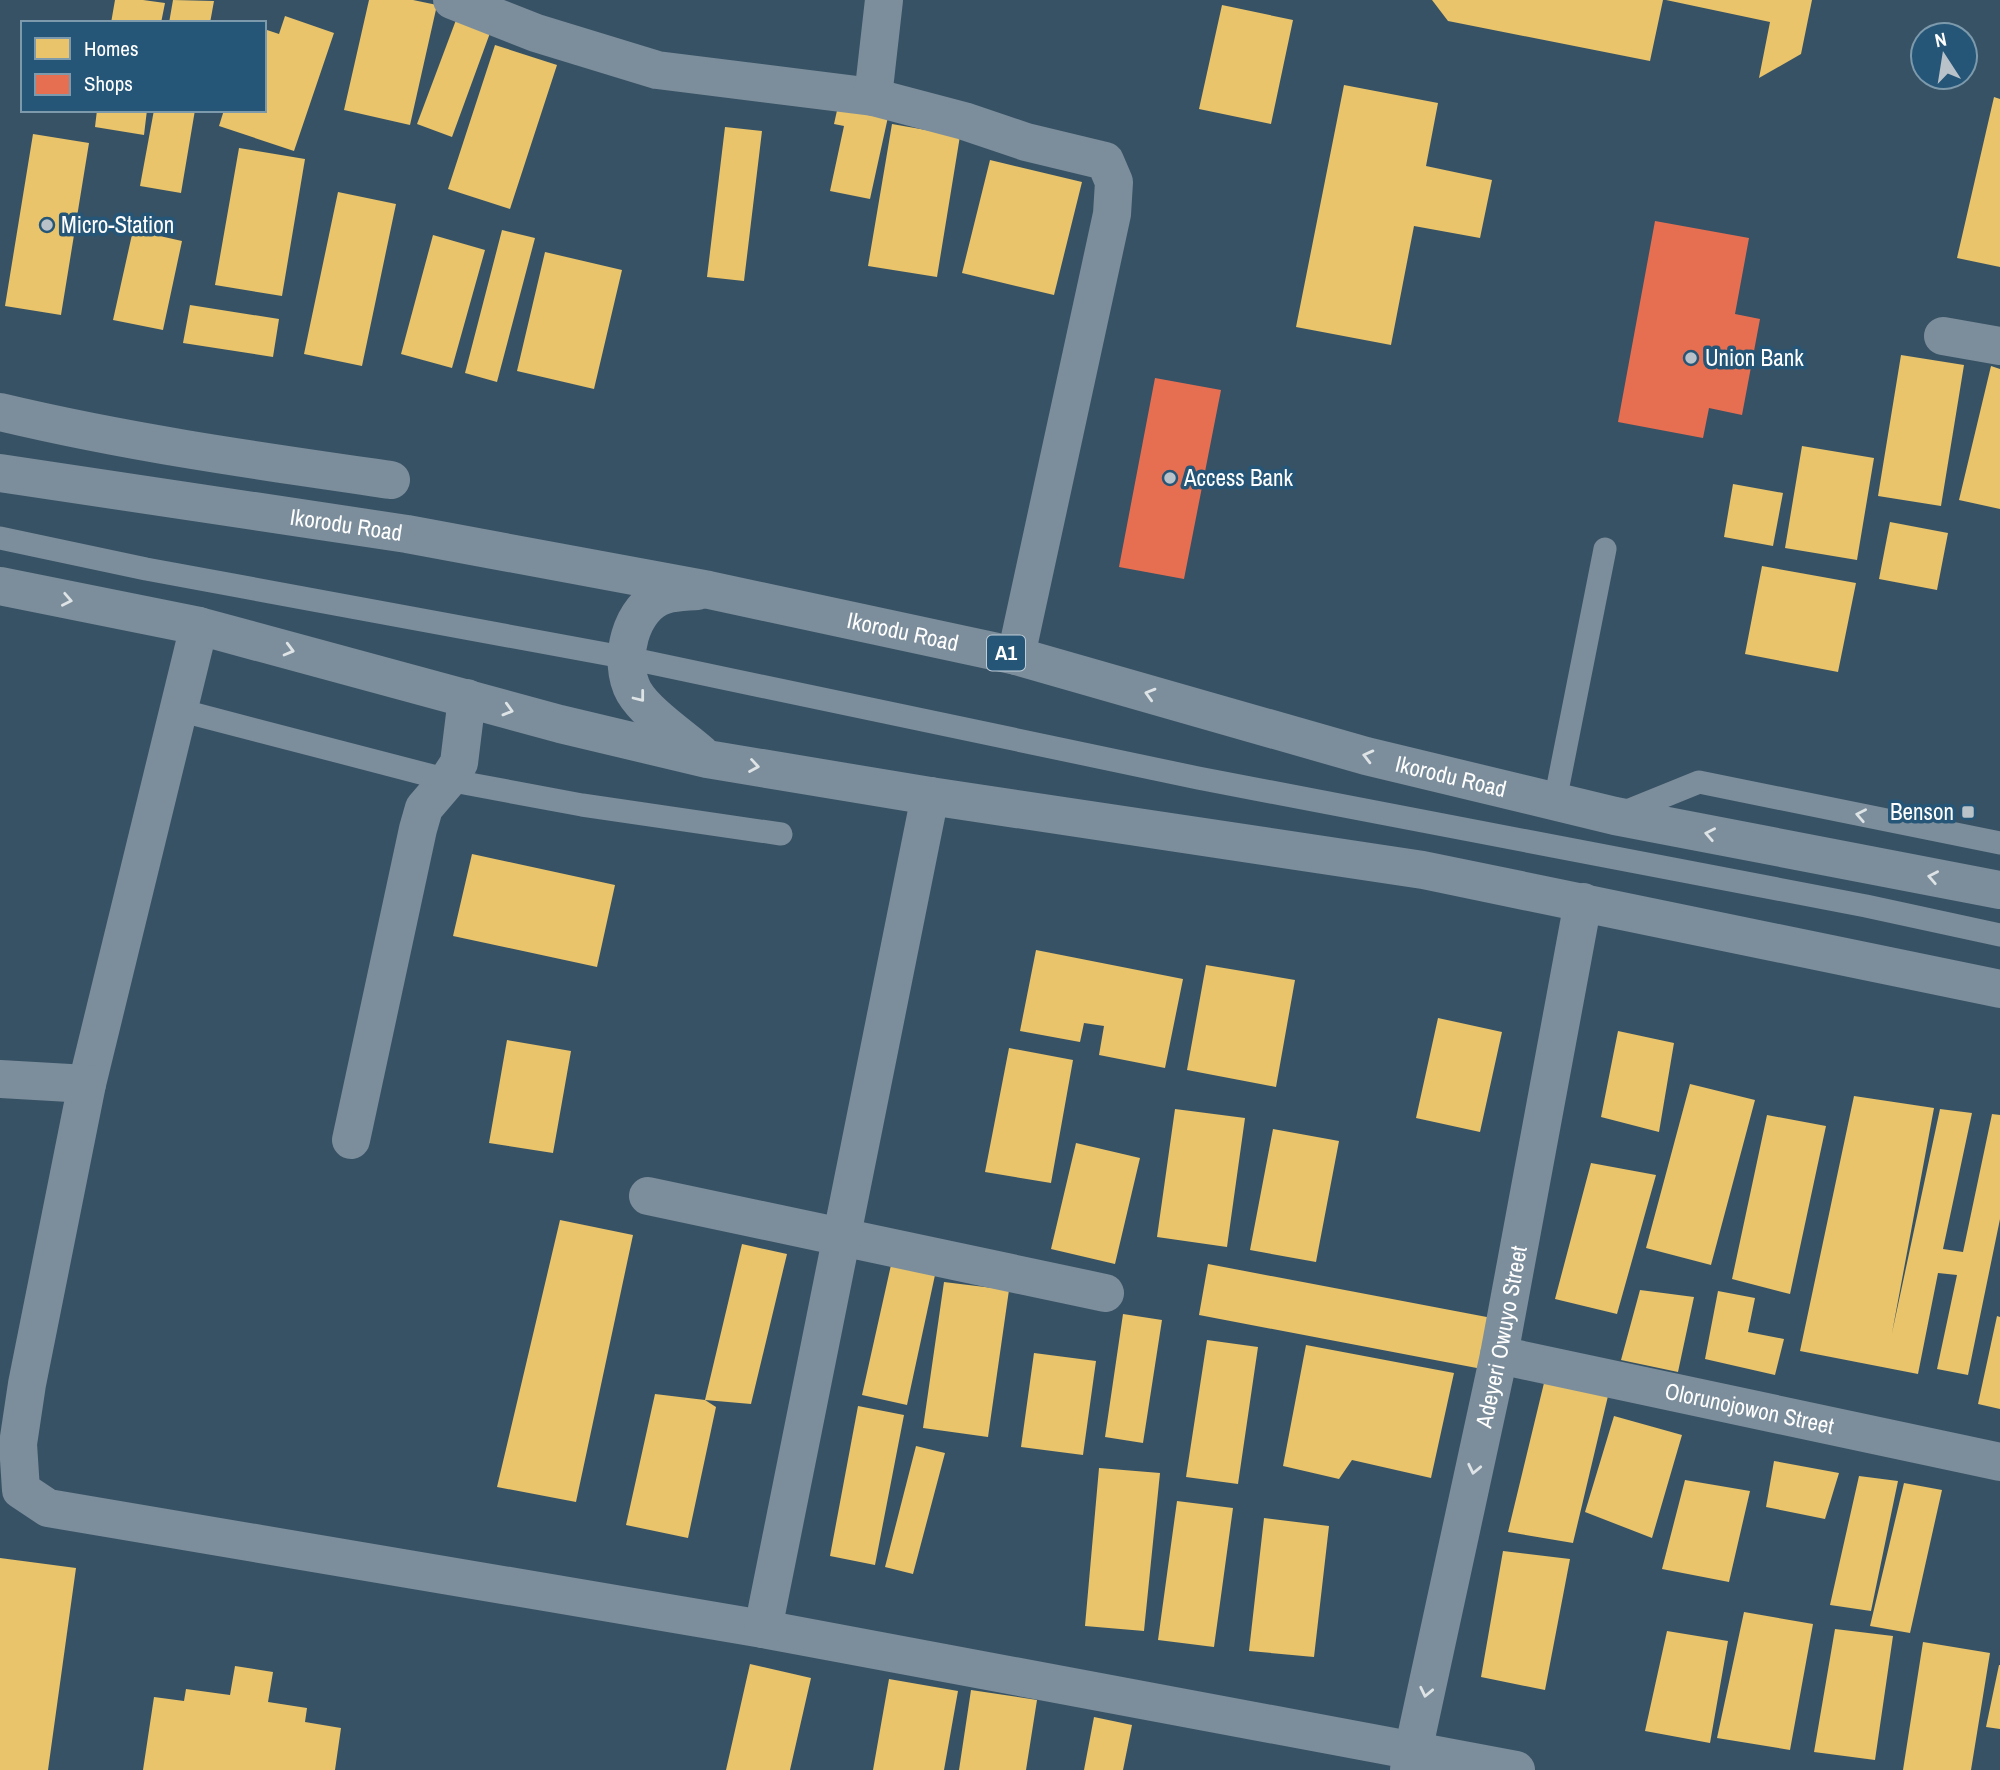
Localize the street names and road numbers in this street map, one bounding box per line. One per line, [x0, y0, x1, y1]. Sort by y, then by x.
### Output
street label: Ikorodu Road [288, 501, 405, 548]
street label: Ikorodu Road [844, 604, 962, 658]
road number: A1 [987, 636, 1025, 670]
street label: Ikorodu Road [1392, 748, 1510, 804]
street label: Adeyeri Owuyo Street [1467, 1243, 1534, 1431]
street label: Olorunojowon Street [1662, 1375, 1837, 1441]

